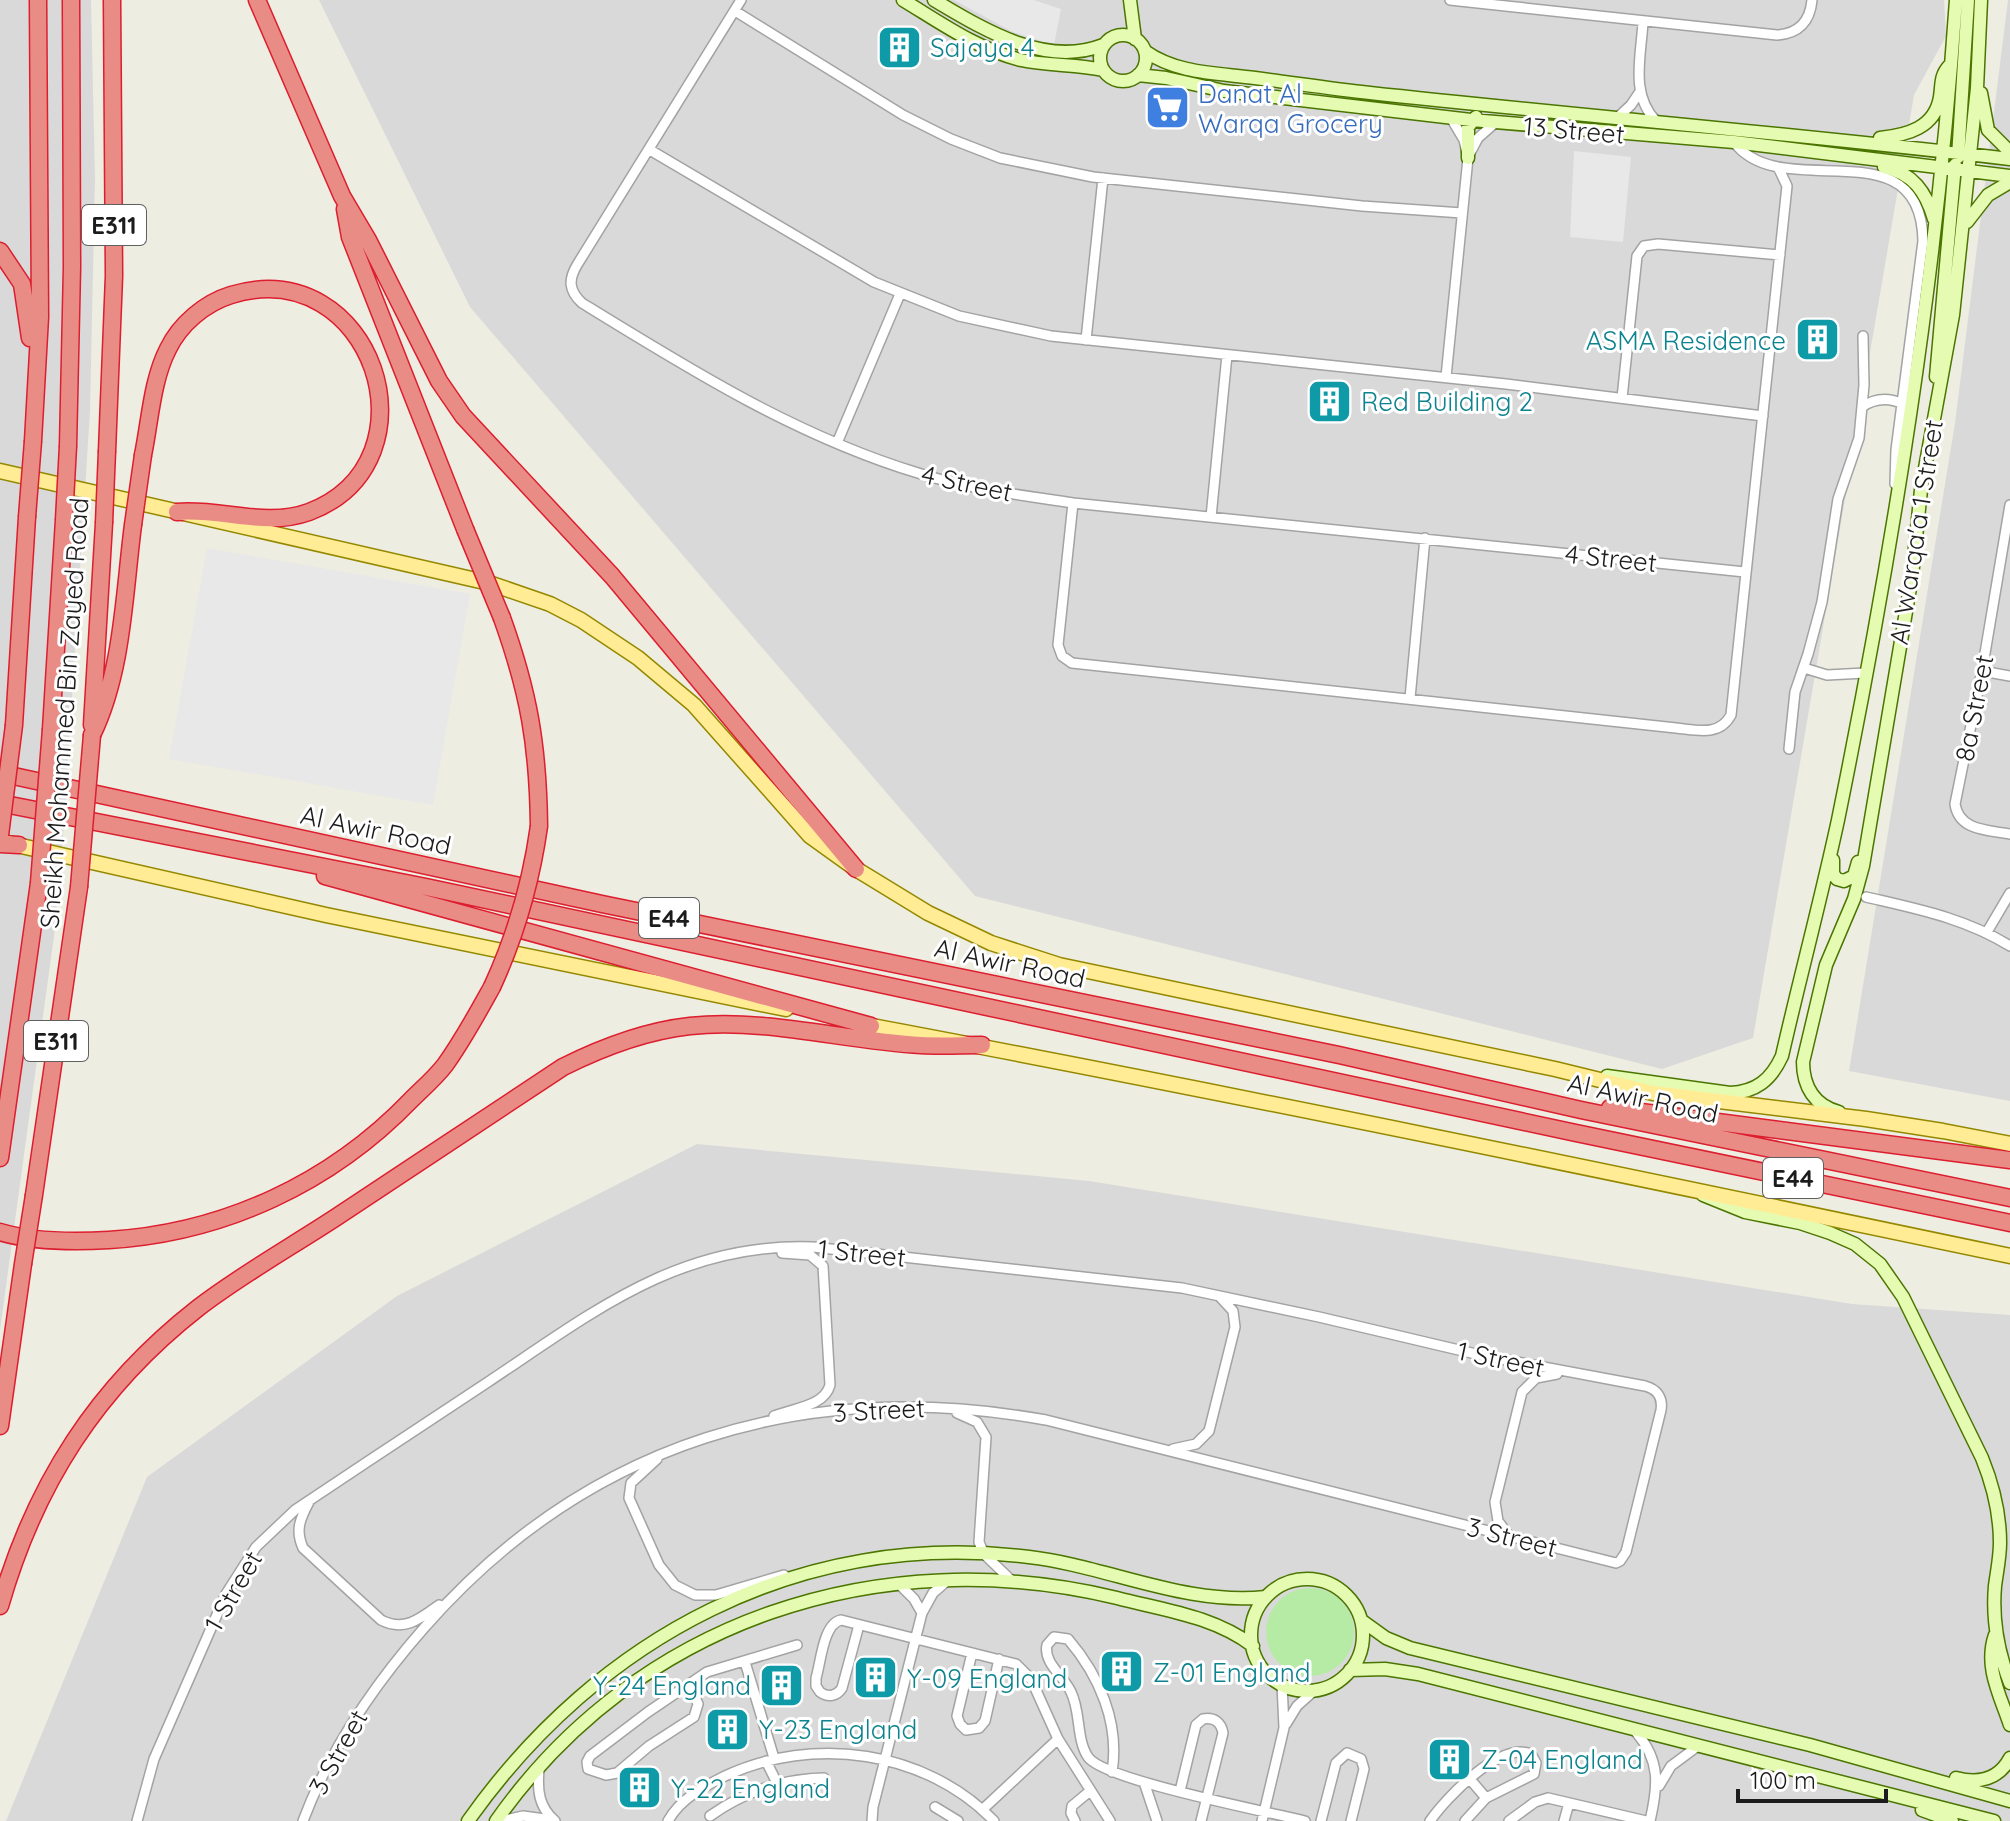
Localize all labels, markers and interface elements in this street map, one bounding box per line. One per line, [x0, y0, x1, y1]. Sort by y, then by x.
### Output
building icon: Sajaya 4 [875, 23, 923, 71]
place label: Sajaya 4 [930, 31, 1034, 64]
place label: Danat Al Warqa Grocery [1198, 77, 1383, 140]
supermarket icon: Danat Al Warqa Grocery [1143, 84, 1191, 132]
street label: 13 Street [1522, 109, 1626, 151]
road number: E311 [82, 205, 146, 245]
building icon: ASMA Residence [1793, 316, 1841, 364]
place label: ASMA Residence [1586, 324, 1786, 357]
building icon: Red Building 2 [1306, 377, 1354, 425]
place label: Red Building 2 [1361, 385, 1533, 418]
street label: Al Warqa'a 1 Street [1882, 417, 1950, 647]
street label: 4 Street [919, 457, 1015, 509]
street label: Sheikh Mohammed Bin Zayed Road [32, 496, 96, 930]
street label: 4 Street [1564, 537, 1658, 579]
street label: 8a Street [1948, 652, 2000, 764]
street label: Al Awir Road [298, 798, 454, 862]
road number: E44 [639, 898, 699, 938]
street label: Al Awir Road [932, 931, 1088, 995]
road number: E311 [24, 1021, 88, 1061]
street label: Al Awir Road [1565, 1066, 1721, 1130]
road number: E44 [1763, 1158, 1823, 1198]
street label: 1 Street [817, 1232, 907, 1274]
street label: 1 Street [1455, 1334, 1547, 1384]
street label: 3 Street [832, 1391, 926, 1429]
street label: 3 Street [1463, 1510, 1561, 1564]
street label: 1 Street [197, 1545, 269, 1637]
building icon: Z-01 England [1098, 1648, 1146, 1696]
building icon: Y-09 England [852, 1654, 900, 1702]
place label: Z-01 England [1153, 1656, 1311, 1689]
building icon: Y-24 England [758, 1661, 806, 1709]
place label: Y-09 England [907, 1662, 1067, 1695]
place label: Y-24 England [593, 1669, 751, 1702]
street label: 3 Street [301, 1704, 375, 1800]
building icon: Y-23 England [704, 1705, 752, 1753]
place label: Y-23 England [759, 1713, 917, 1746]
building icon: Z-04 England [1426, 1735, 1474, 1783]
place label: Z-04 England [1481, 1743, 1643, 1776]
scale bar [1738, 1753, 1886, 1803]
building icon: Y-22 England [616, 1764, 664, 1812]
text: 100 m [1750, 1765, 1816, 1795]
place label: Y-22 England [671, 1772, 830, 1805]

